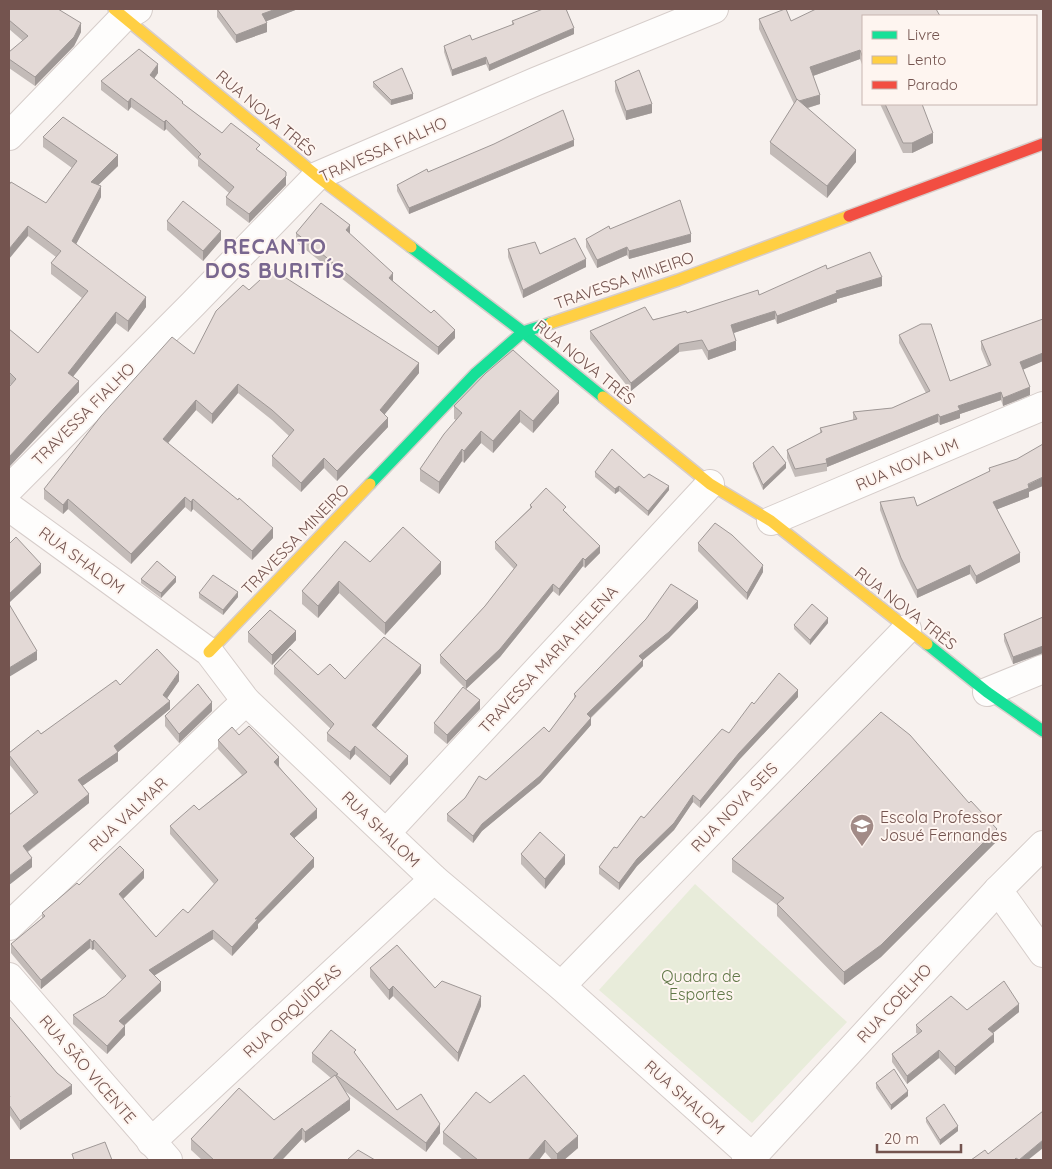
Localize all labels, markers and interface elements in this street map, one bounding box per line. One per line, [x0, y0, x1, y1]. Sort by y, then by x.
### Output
legend [862, 15, 1037, 105]
text: Livre [907, 25, 940, 44]
text: Lento [907, 50, 946, 69]
street label: RUA NOVA TRÊS [212, 66, 320, 160]
text: Parado [907, 75, 958, 94]
street label: TRAVESSA FIALHO [316, 112, 450, 186]
district label: RECANTO DOS BURITÍS [205, 233, 345, 283]
street label: TRAVESSA MINEIRO [551, 247, 697, 313]
street label: RUA NOVA TRÊS [531, 315, 639, 409]
street label: TRAVESSA FIALHO [27, 358, 139, 470]
street label: RUA NOVA UM [853, 433, 961, 495]
street label: TRAVESSA MINEIRO [237, 479, 353, 599]
street label: RUA SHALOM [35, 522, 129, 598]
street label: RUA NOVA TRÊS [851, 562, 961, 654]
street label: TRAVESSA MARIA HELENA [474, 581, 622, 737]
street label: RUA NOVA SEIS [686, 758, 782, 856]
street label: RUA VALMAR [85, 773, 171, 855]
street label: RUA SHALOM [338, 787, 424, 871]
place label: Escola Professor Josué Fernandes [880, 807, 1007, 845]
school or university icon: Escola Professor Josué Fernandes [849, 813, 875, 847]
street label: RUA COELHO [852, 959, 936, 1047]
street label: RUA ORQUÍDEAS [239, 960, 345, 1062]
park label: Quadra de Esportes [661, 966, 741, 1004]
street label: RUA SÃO VICENTE [35, 1011, 141, 1127]
street label: RUA SHALOM [641, 1056, 729, 1138]
scale bar [877, 1122, 961, 1154]
text: 20 m [884, 1129, 919, 1148]

